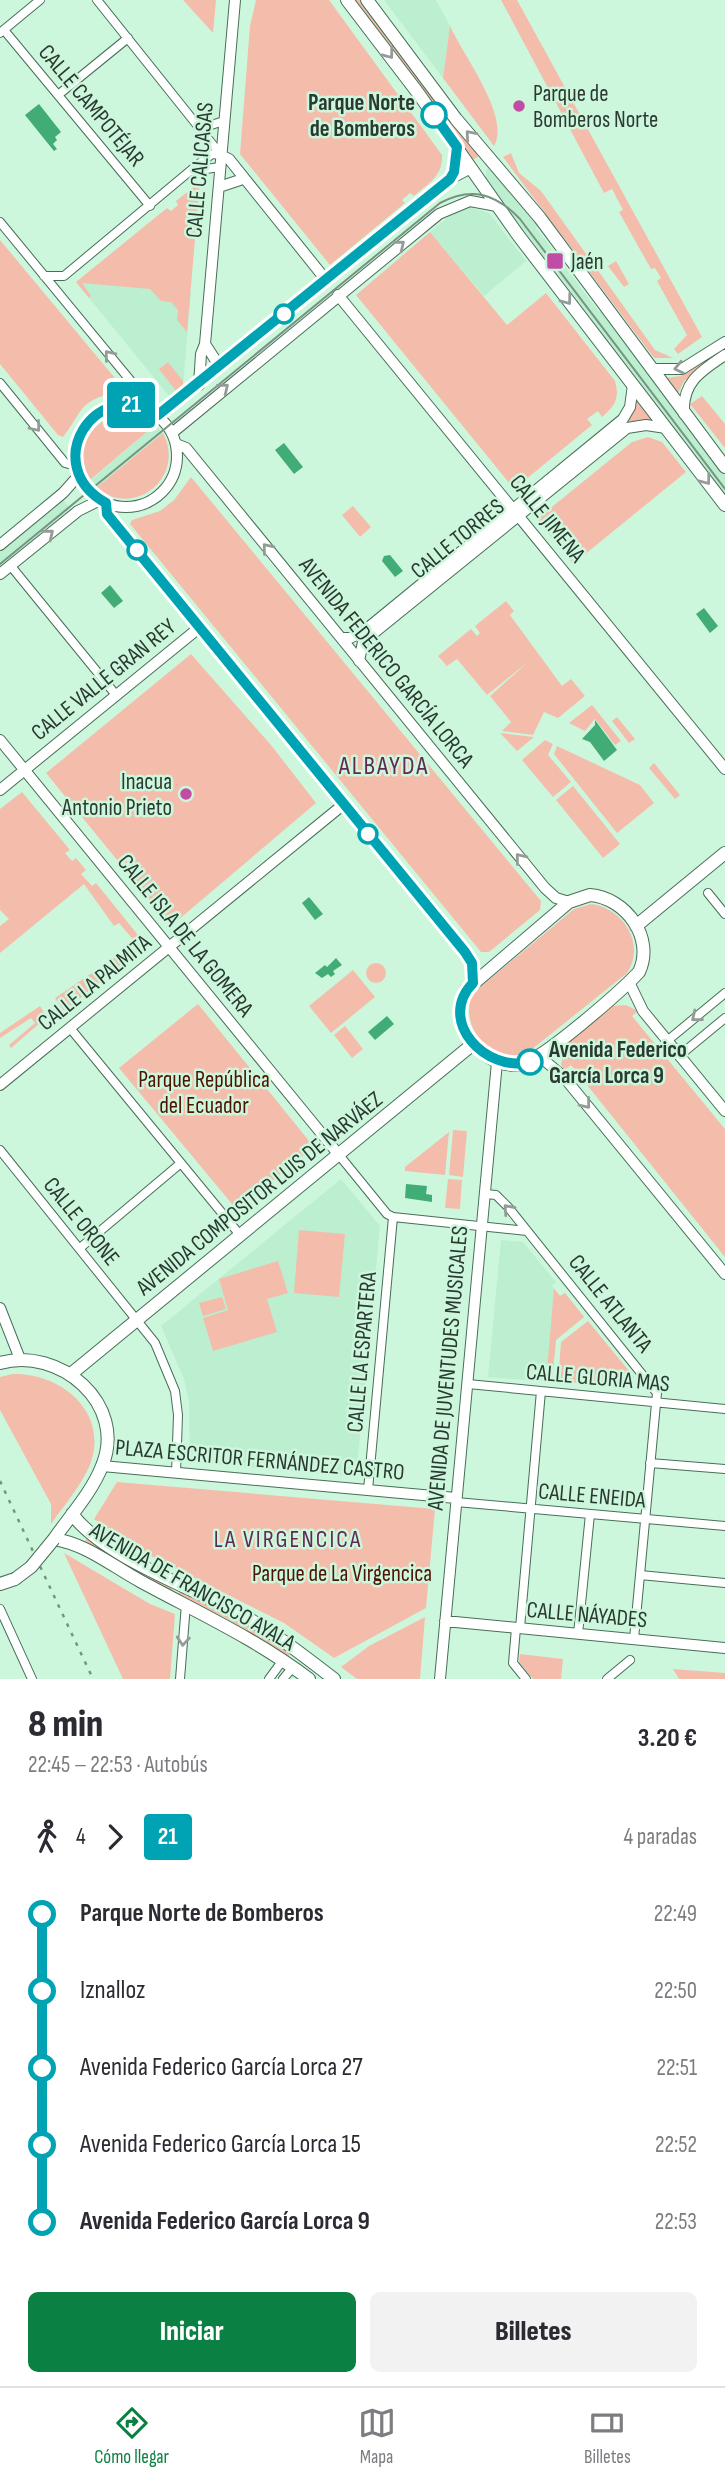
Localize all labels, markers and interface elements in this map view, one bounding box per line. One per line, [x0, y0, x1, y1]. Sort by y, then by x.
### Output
street label: CALLE CAMPOTÉJAR [32, 39, 151, 173]
one-way arrow [380, 47, 393, 59]
place label: Parque de Bomberos Norte [533, 80, 658, 134]
place label: Parque Norte de Bomberos [308, 89, 415, 143]
marker: Parque de Bomberos Norte [511, 98, 527, 114]
street label: CALLE CALICASAS [180, 101, 220, 239]
marker: Parque Norte de Bomberos [421, 102, 447, 128]
one-way arrow [466, 130, 478, 143]
one-way arrow [393, 240, 405, 253]
place label: Jaén [570, 248, 604, 276]
marker: Jaén [545, 251, 565, 271]
one-way arrow [559, 292, 572, 305]
unlabelled marker [274, 304, 294, 324]
one-way arrow [105, 350, 118, 362]
one-way arrow [673, 360, 685, 375]
line badge: 21 [100, 382, 162, 428]
one-way arrow [216, 384, 229, 396]
text: 21 [121, 390, 141, 419]
one-way arrow [28, 420, 41, 432]
street label: CALLE JIMENA [503, 469, 591, 568]
one-way arrow [698, 473, 711, 485]
street label: CALLE TORRES [405, 493, 510, 585]
one-way arrow [41, 530, 53, 543]
unlabelled marker [127, 540, 147, 560]
one-way arrow [263, 544, 276, 556]
street label: AVENIDA FEDERICO GARCÍA LORCA [292, 551, 480, 774]
street label: CALLE VALLE GRAN REY [26, 613, 182, 747]
district label: ALBAYDA [338, 751, 429, 782]
place label: Inacua Antonio Prieto [61, 768, 172, 822]
marker: Inacua Antonio Prieto [178, 786, 194, 802]
unlabelled marker [358, 824, 378, 844]
street label: CALLE ISLA DE LA GOMERA [111, 849, 259, 1023]
one-way arrow [515, 853, 528, 865]
street label: CALLE LA PALMITA [32, 929, 157, 1037]
one-way arrow [691, 1009, 704, 1021]
place label: Avenida Federico García Lorca 9 [548, 1036, 687, 1090]
marker: Avenida Federico García Lorca 9 [517, 1049, 543, 1075]
park label: Parque República del Ecuador [138, 1066, 270, 1120]
street label: AVENIDA COMPOSITOR LUIS DE NARVÁEZ [130, 1085, 389, 1302]
one-way arrow [578, 1096, 591, 1108]
street label: CALLE ORONE [37, 1172, 125, 1271]
one-way arrow [504, 1204, 517, 1217]
street label: AVENIDA DE JUVENTUDES MUSICALES [422, 1225, 474, 1512]
street label: CALLE ATLANTA [562, 1249, 658, 1358]
street label: CALLE LA ESPARTERA [341, 1270, 383, 1434]
street label: CALLE GLORIA MAS [525, 1358, 671, 1398]
street label: PLAZA ESCRITOR FERNÁNDEZ CASTRO [114, 1433, 406, 1487]
street label: CALLE ENEIDA [537, 1477, 647, 1515]
street label: AVENIDA DE FRANCISCO AYALA [84, 1516, 300, 1657]
district label: LA VIRGENCICA [214, 1525, 362, 1554]
park label: Parque de La Virgencica [252, 1560, 432, 1588]
street label: CALLE NÁYADES [526, 1596, 648, 1634]
one-way arrow [176, 1636, 191, 1647]
text: 8 min [28, 1702, 103, 1747]
text: 3.20 € [638, 1723, 697, 1754]
text: 22:45 – 22:53 · Autobús [28, 1751, 208, 1779]
icon: walk [28, 1818, 66, 1856]
icon: forward [96, 1818, 134, 1856]
text: 21 [158, 1822, 178, 1851]
text: 4 [76, 1823, 86, 1851]
text: 4 paradas [624, 1823, 697, 1851]
text: Parque Norte de Bomberos [80, 1898, 324, 1929]
text: 22:49 [654, 1900, 697, 1928]
text: Iznalloz [80, 1975, 145, 2006]
text: 22:50 [654, 1977, 697, 2005]
text: Avenida Federico García Lorca 27 [80, 2052, 363, 2083]
text: 22:51 [656, 2054, 697, 2082]
text: Avenida Federico García Lorca 15 [80, 2129, 361, 2160]
text: 22:52 [655, 2131, 697, 2159]
text: Avenida Federico García Lorca 9 [80, 2206, 370, 2237]
text: 22:53 [655, 2208, 697, 2236]
button: Iniciar [28, 2292, 356, 2372]
button: Billetes [370, 2292, 697, 2372]
tab: Cómo llegar [94, 2404, 169, 2469]
tab: Mapa [358, 2404, 396, 2469]
tab: Billetes [584, 2404, 631, 2469]

